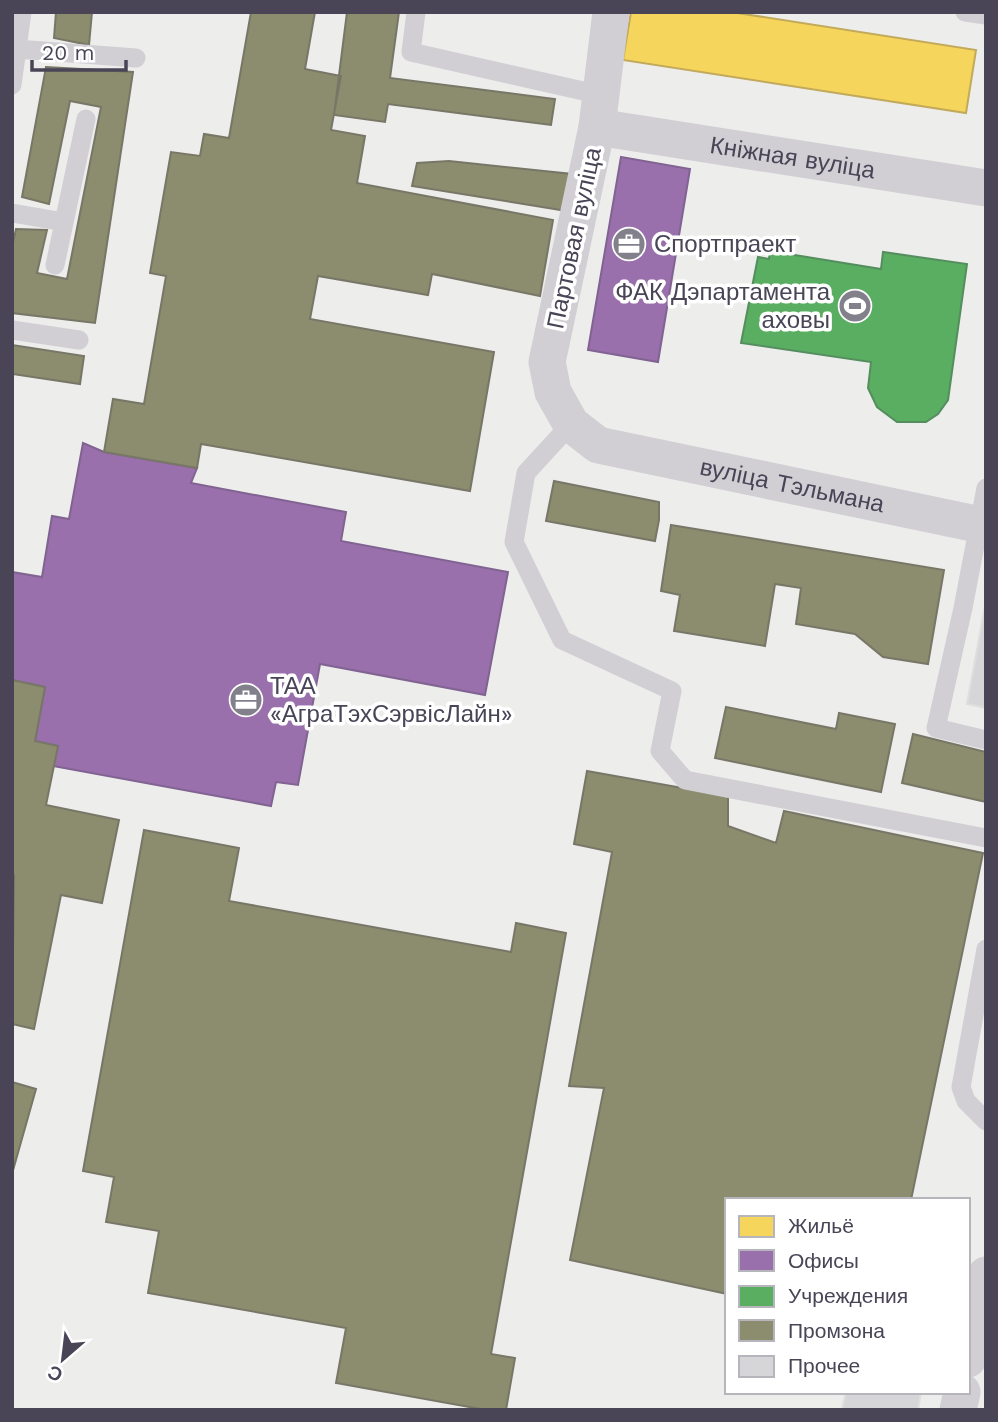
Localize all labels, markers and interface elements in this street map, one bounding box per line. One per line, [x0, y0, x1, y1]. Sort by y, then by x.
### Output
scale bar [32, 28, 126, 72]
text: 20 m [42, 40, 94, 65]
street label: Кніжная вуліца [708, 131, 878, 185]
street label: Партовая вуліца [541, 144, 607, 331]
office icon: Спортпраект [610, 225, 648, 263]
place label: Спортпраект [654, 230, 796, 258]
place label: ФАК Дэпартамента аховы [615, 278, 831, 334]
sports icon: ФАК Дэпартамента аховы [836, 287, 874, 325]
street label: вуліца Тэльмана [697, 453, 888, 519]
place label: ТАА «АграТэхСэрвісЛайн» [270, 672, 513, 728]
office icon: ТАА «АграТэхСэрвісЛайн» [227, 681, 265, 719]
legend [725, 1198, 970, 1394]
text: Жильё [788, 1213, 854, 1238]
text: Офисы [788, 1248, 859, 1273]
text: Учреждения [788, 1283, 908, 1308]
text: Промзона [788, 1318, 885, 1343]
north arrow [28, 1324, 98, 1394]
text: Прочее [788, 1353, 860, 1378]
text: С [44, 1360, 67, 1387]

